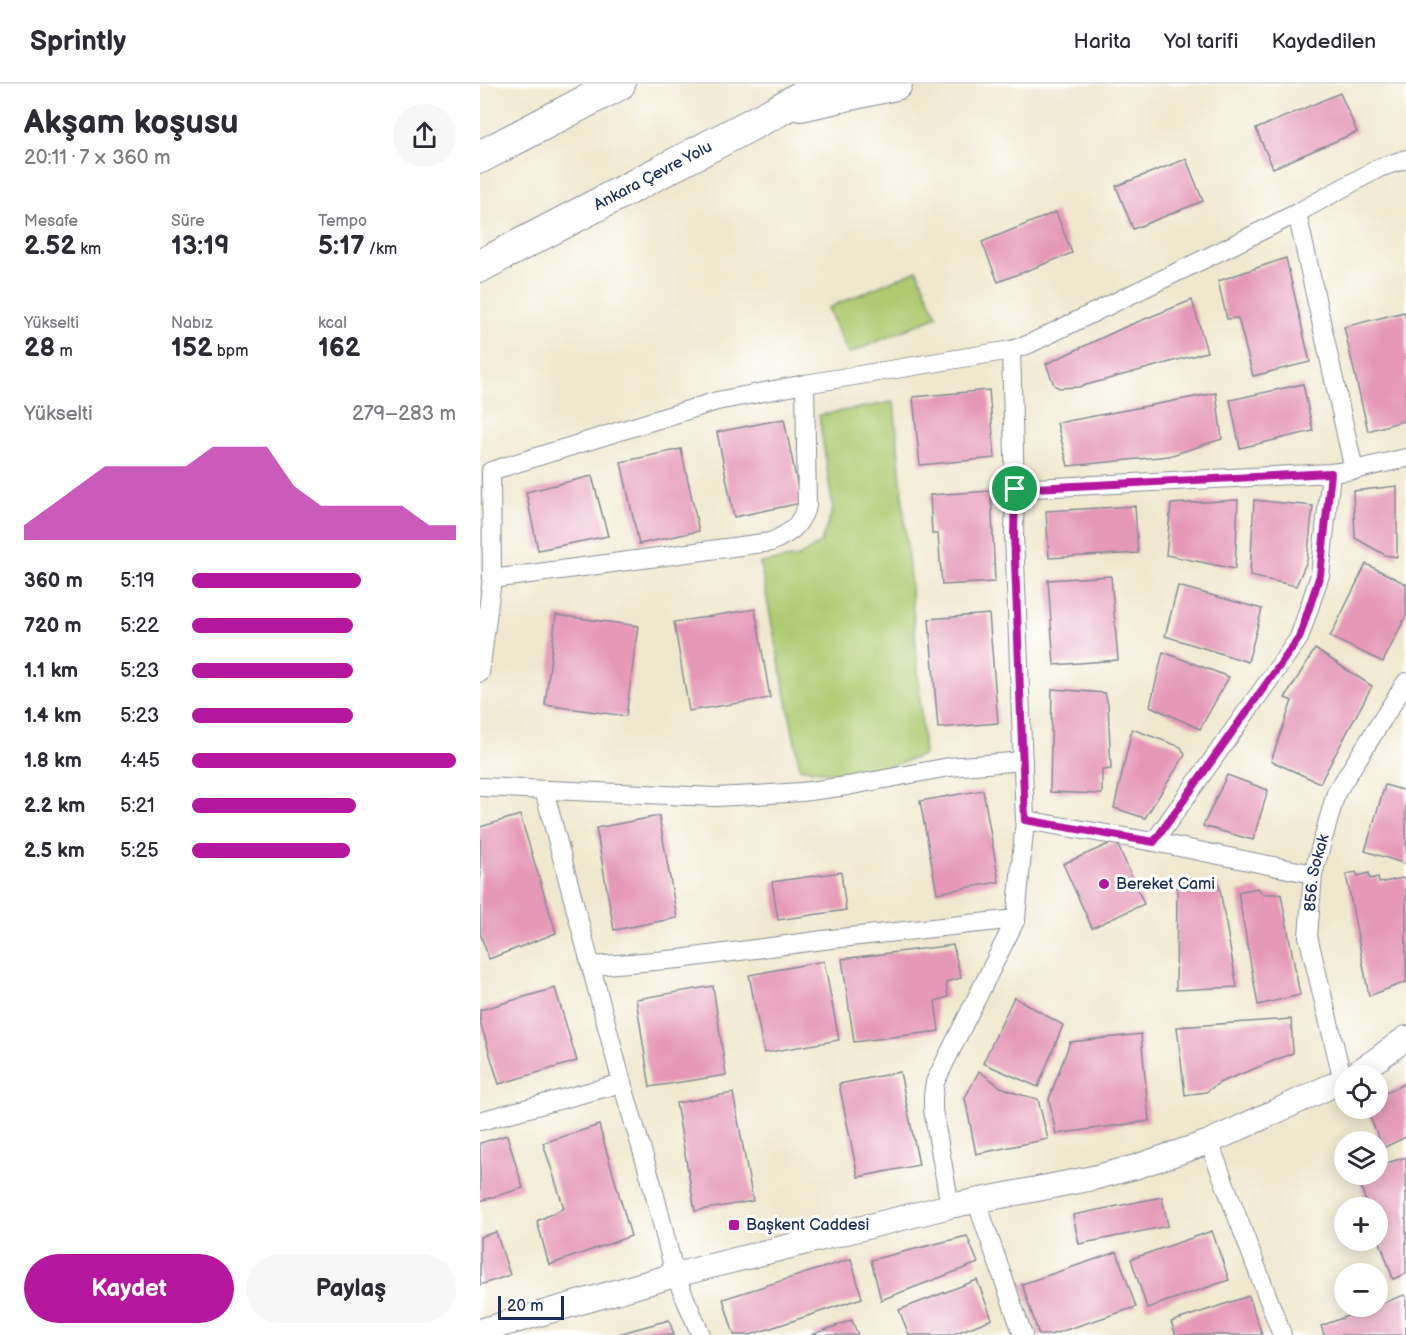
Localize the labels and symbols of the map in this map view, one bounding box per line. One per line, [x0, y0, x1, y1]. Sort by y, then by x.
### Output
street label: Ankara Çevre Yolu [591, 137, 715, 214]
pin [989, 463, 1040, 514]
street label: 856. Sokak [1301, 832, 1333, 912]
place label: Bereket Cami [1116, 875, 1215, 894]
marker: Bereket Cami [1097, 877, 1111, 891]
place label: Başkent Caddesi [746, 1216, 869, 1235]
marker: Başkent Caddesi [727, 1218, 741, 1232]
scale bar [498, 1293, 564, 1320]

